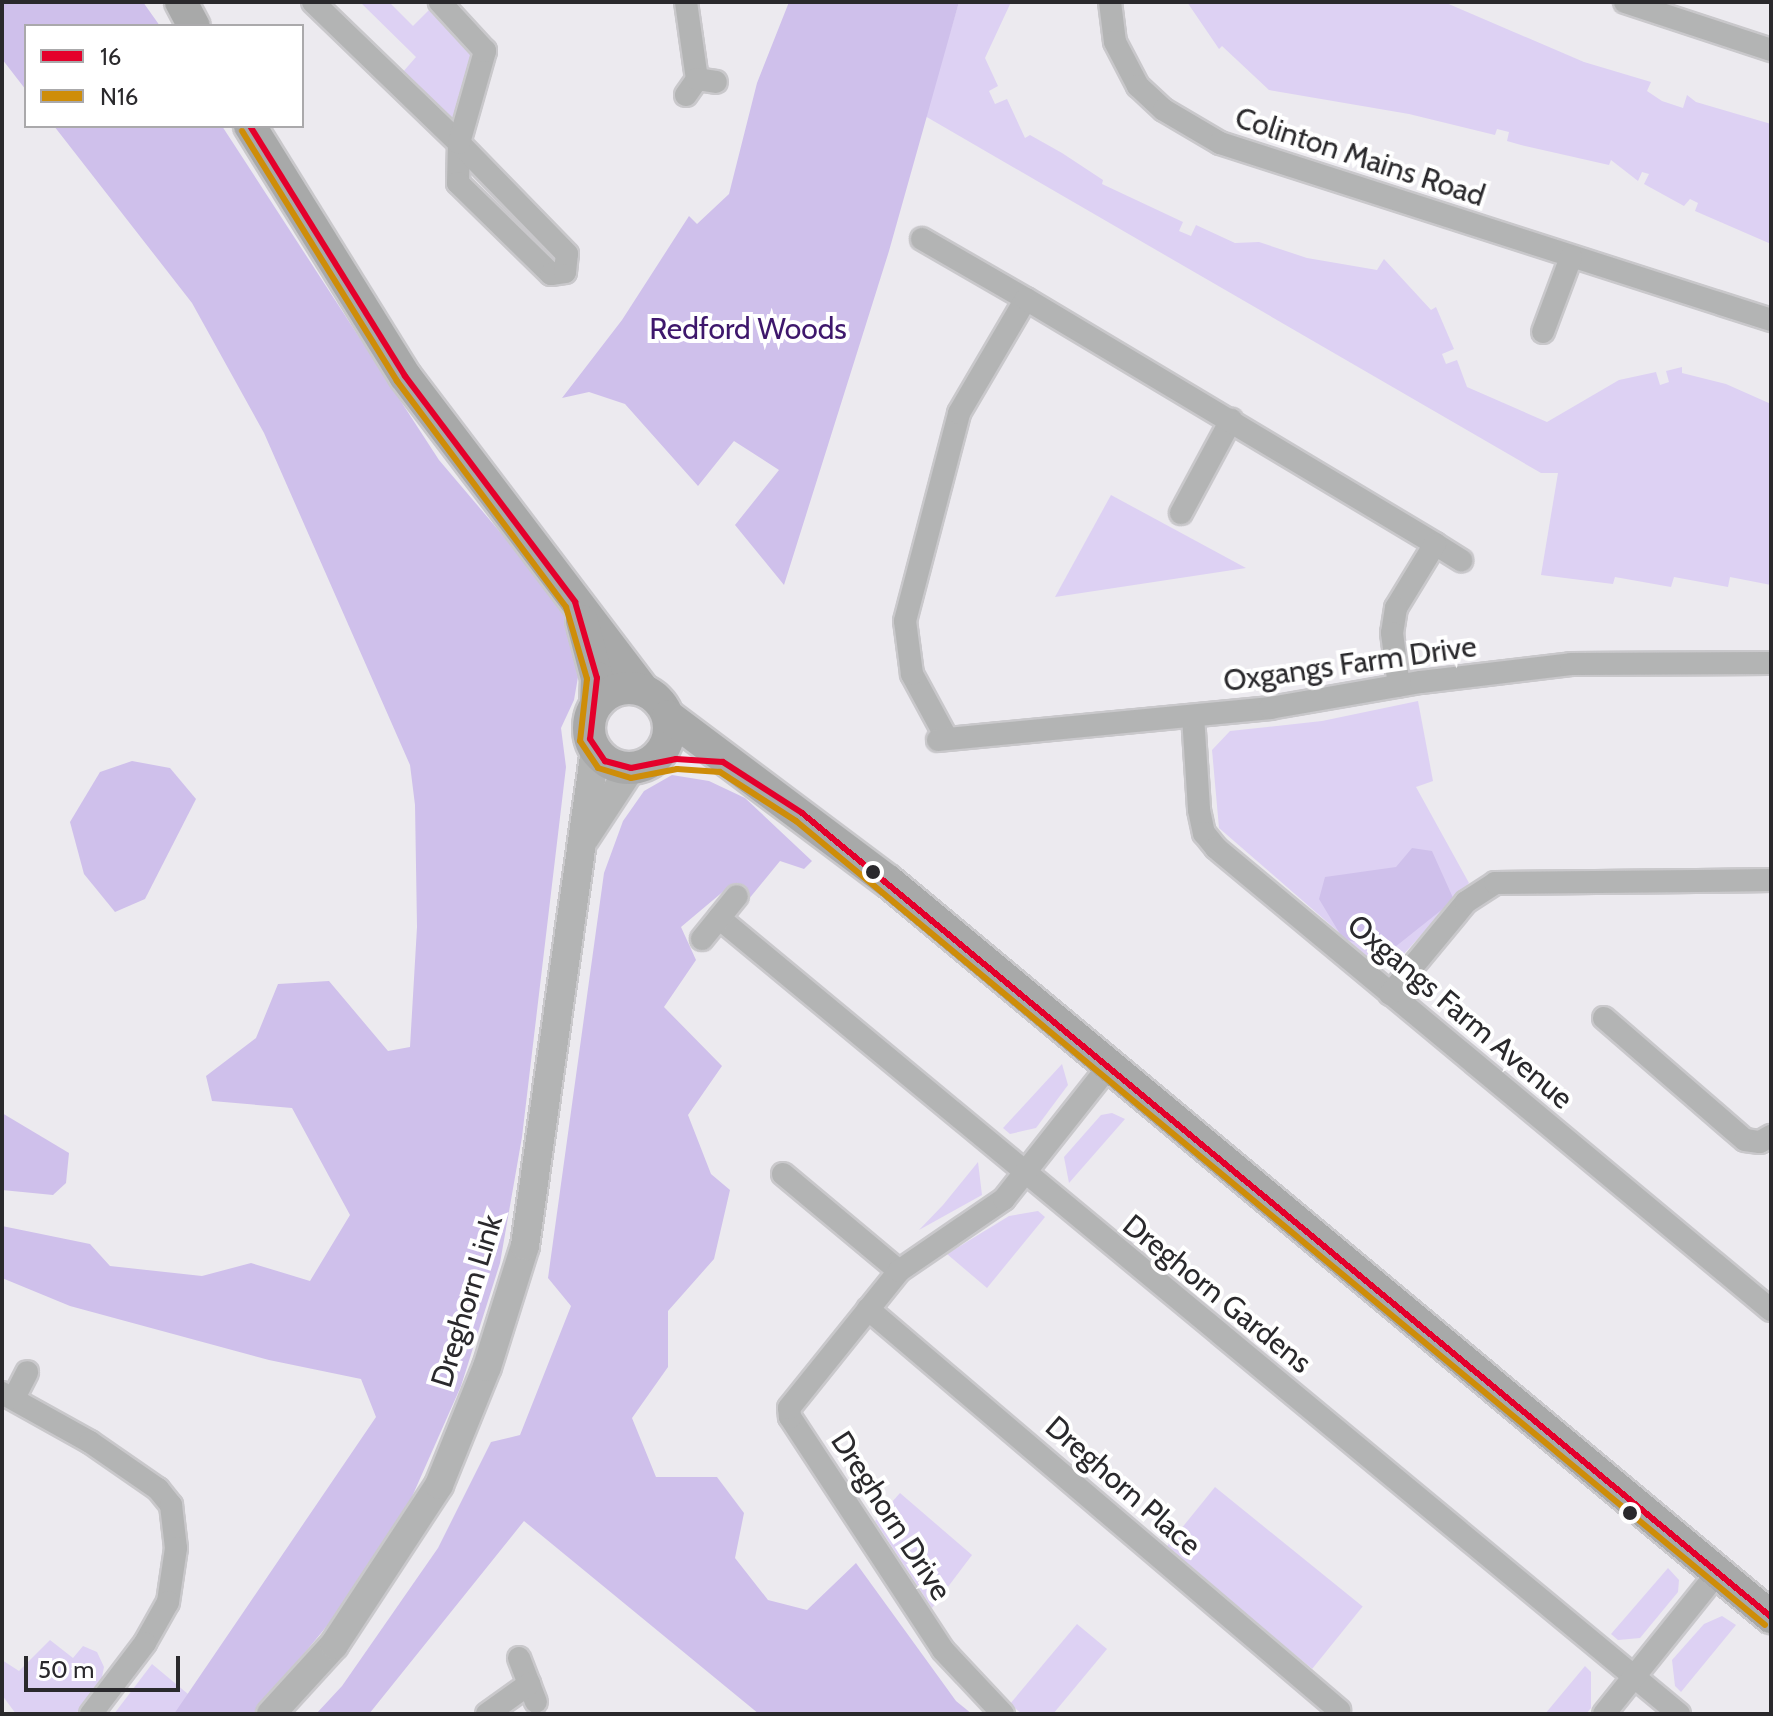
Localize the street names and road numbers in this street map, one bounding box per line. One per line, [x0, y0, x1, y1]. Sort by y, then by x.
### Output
street label: Colinton Mains Road [1231, 100, 1489, 214]
street label: Oxgangs Farm Drive [1221, 628, 1479, 700]
street label: Oxgangs Farm Avenue [1340, 907, 1580, 1117]
street label: Dreghorn Gardens [1116, 1207, 1318, 1381]
street label: Dreghorn Link [424, 1210, 510, 1392]
street label: Dreghorn Place [1038, 1409, 1208, 1563]
street label: Dreghorn Drive [823, 1425, 959, 1607]

